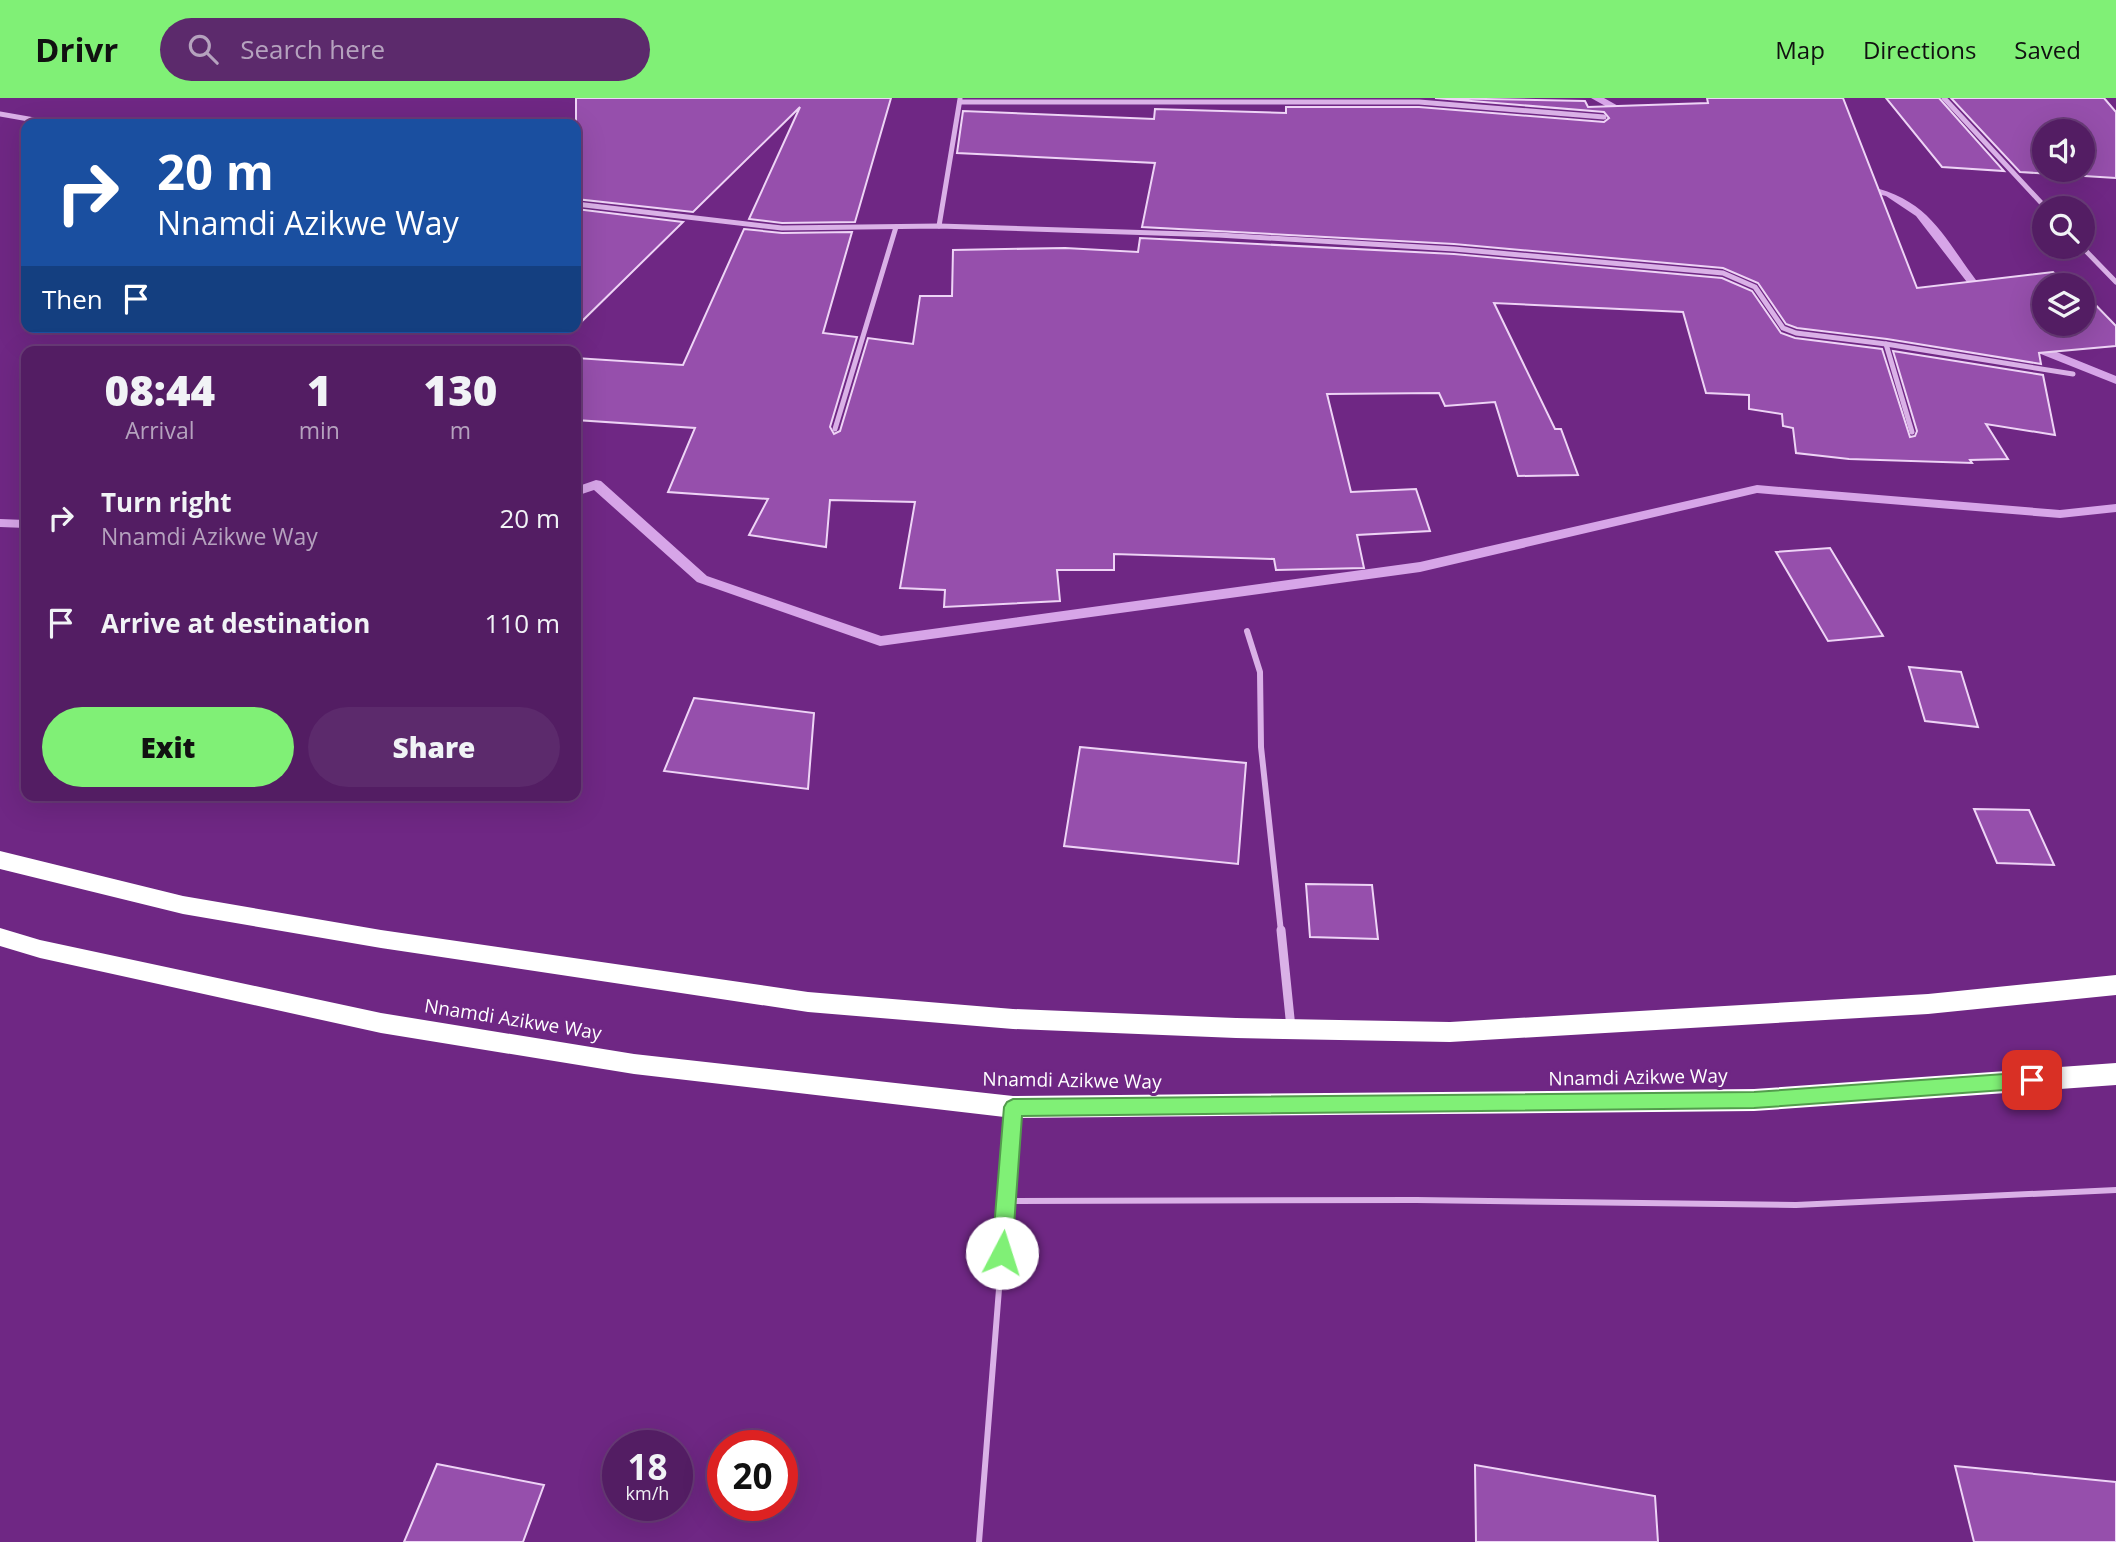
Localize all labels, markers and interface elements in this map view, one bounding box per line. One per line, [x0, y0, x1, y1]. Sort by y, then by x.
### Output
search box [160, 18, 650, 81]
text: Drivr [35, 27, 118, 72]
icon: search [184, 30, 222, 68]
text: Search here [240, 31, 385, 67]
text: Map [1775, 33, 1825, 66]
text: Directions [1863, 33, 1976, 66]
text: Saved [2014, 33, 2081, 66]
map controls [2032, 119, 2095, 336]
button: sound [2032, 119, 2095, 182]
text: 20 m [157, 138, 274, 204]
icon: right [42, 147, 133, 238]
button: search [2032, 196, 2095, 259]
text: Nnamdi Azikwe Way [157, 201, 459, 244]
button: layers [2032, 273, 2095, 336]
icon: arrive [117, 280, 155, 318]
text: Then [42, 281, 103, 317]
text: 08:44 [105, 361, 215, 418]
text: 1 [307, 361, 332, 418]
text: 130 [424, 361, 497, 418]
text: Arrival [125, 414, 195, 446]
text: min [299, 414, 340, 446]
text: m [450, 414, 471, 446]
text: Turn right [101, 484, 232, 520]
icon: right [42, 499, 80, 537]
text: 20 m [499, 500, 560, 536]
text: Nnamdi Azikwe Way [101, 520, 318, 552]
icon: arrive [42, 604, 80, 642]
text: Arrive at destination [101, 605, 370, 641]
text: 110 m [485, 605, 560, 641]
button: Exit [42, 707, 294, 787]
button: Share [308, 707, 560, 787]
street label: Nnamdi Azikwe Way [423, 992, 604, 1046]
pin [2002, 1050, 2062, 1110]
icon: arrive [2013, 1061, 2051, 1099]
street label: Nnamdi Azikwe Way [1548, 1062, 1728, 1092]
street label: Nnamdi Azikwe Way [982, 1065, 1162, 1095]
position arrow [965, 1216, 1039, 1290]
speed limit sign: 20 [707, 1430, 798, 1521]
text: 18 [627, 1443, 668, 1490]
text: km/h [626, 1481, 669, 1505]

